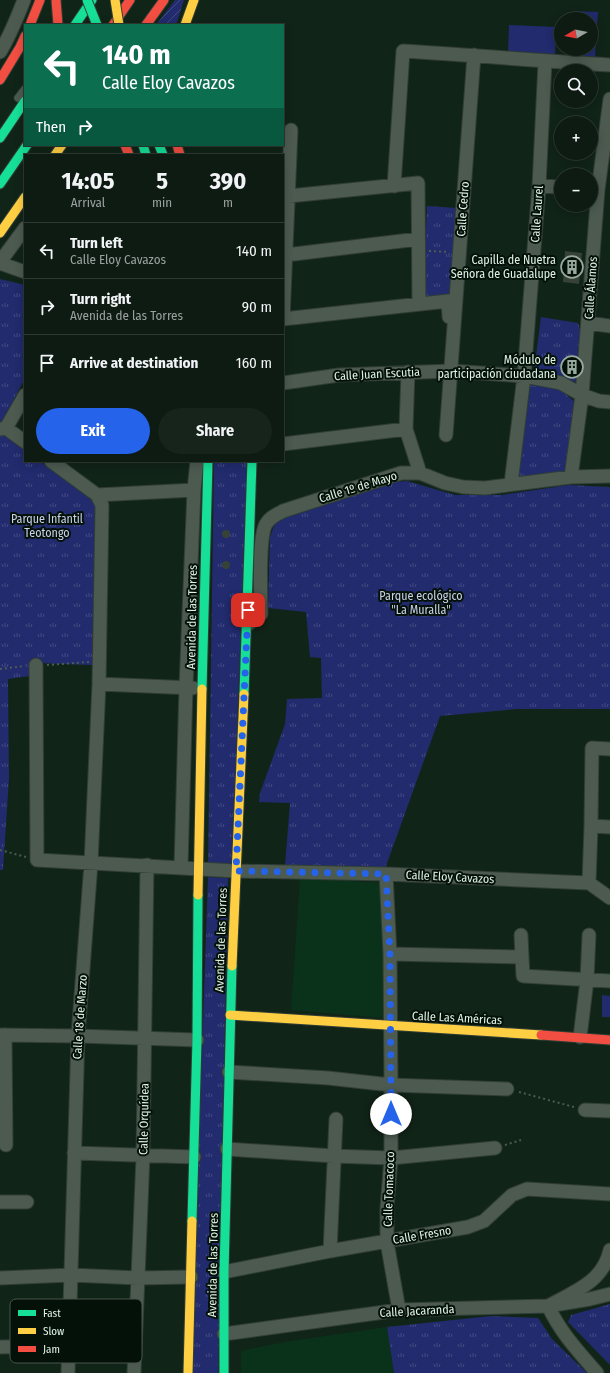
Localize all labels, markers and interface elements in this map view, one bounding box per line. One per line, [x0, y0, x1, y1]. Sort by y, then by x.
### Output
north arrow [554, 12, 598, 56]
map controls [554, 12, 598, 212]
text: 140 m [102, 38, 171, 71]
icon: left [36, 40, 88, 92]
button: search [554, 64, 598, 108]
text: Calle Eloy Cavazos [102, 72, 235, 94]
icon: right [74, 116, 96, 138]
button: + [554, 116, 598, 160]
text: Then [36, 118, 66, 136]
text: 14:05 [62, 167, 114, 195]
text: 5 [156, 167, 168, 195]
text: 390 [210, 167, 246, 195]
button: − [554, 168, 598, 212]
street label: Calle Cedro [454, 181, 472, 237]
street label: Calle Laurel [528, 185, 546, 243]
text: Arrival [71, 195, 105, 210]
text: min [152, 195, 172, 210]
text: m [223, 195, 233, 210]
text: Turn left [70, 234, 123, 252]
icon: left [36, 240, 58, 262]
text: 140 m [236, 242, 272, 260]
text: Calle Eloy Cavazos [70, 252, 166, 267]
place label: Capilla de Nuetra Señora de Guadalupe [451, 253, 556, 281]
building icon: Capilla de Nuetra Señora de Guadalupe [559, 254, 585, 280]
street label: Calle Álamos [581, 256, 600, 320]
text: Turn right [70, 290, 131, 308]
icon: right [36, 296, 58, 318]
text: 90 m [242, 298, 272, 316]
text: Avenida de las Torres [70, 308, 183, 323]
icon: arrive [36, 352, 58, 374]
place label: Módulo de participación ciudadana [438, 353, 556, 381]
text: Arrive at destination [70, 354, 198, 372]
text: 160 m [236, 354, 272, 372]
building icon: Módulo de participación ciudadana [559, 354, 585, 380]
street label: Calle Juan Escutia [334, 365, 421, 383]
button: Exit [36, 408, 150, 454]
button: Share [158, 408, 272, 454]
street label: Calle 1º de Mayo [317, 469, 399, 505]
park label: Parque Infantil Teotongo [11, 512, 83, 540]
street label: Avenida de las Torres [184, 565, 200, 669]
park label: Parque ecológico "La Muralla" [379, 589, 463, 617]
pin [231, 593, 265, 627]
icon: arrive [237, 599, 259, 621]
street label: Calle Eloy Cavazos [405, 868, 495, 886]
street label: Avenida de las Torres [212, 888, 230, 992]
street label: Calle 18 de Marzo [70, 974, 90, 1060]
street label: Calle Las Américas [412, 1009, 502, 1027]
street label: Calle Orquídea [136, 1083, 152, 1155]
position arrow [370, 1093, 412, 1135]
street label: Calle Tomacoco [381, 1151, 397, 1227]
street label: Avenida de las Torres [205, 1213, 221, 1317]
street label: Calle Fresno [392, 1223, 452, 1247]
legend [10, 1299, 142, 1363]
street label: Calle Jacaranda [379, 1302, 455, 1320]
text: Fast [43, 1307, 61, 1320]
text: Slow [43, 1325, 64, 1338]
text: Jam [43, 1343, 60, 1356]

